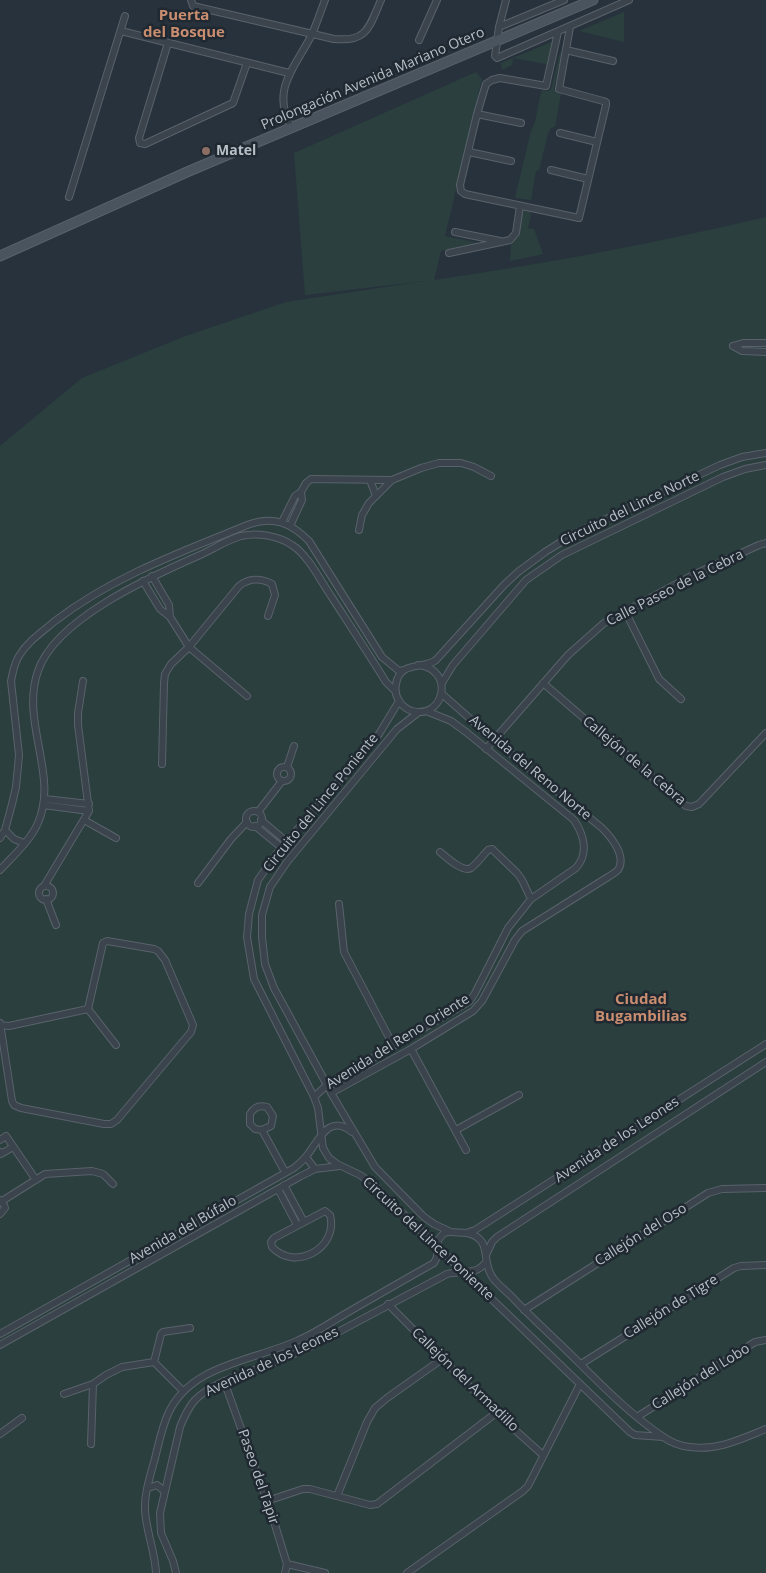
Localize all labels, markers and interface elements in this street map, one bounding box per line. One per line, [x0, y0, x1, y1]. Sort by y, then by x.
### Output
district label: Puerta del Bosque [143, 7, 225, 42]
street label: Prolongación Avenida Mariano Otero [259, 24, 487, 134]
place label: Matel [216, 143, 256, 159]
marker: Matel [200, 145, 212, 157]
street label: Circuito del Lince Norte [558, 468, 702, 550]
street label: Calle Paseo de la Cebra [604, 546, 746, 630]
street label: Avenida del Reno Norte [466, 712, 594, 824]
street label: Callejón de la Cebra [579, 713, 689, 809]
street label: Circuito del Lince Poniente [260, 730, 382, 876]
street label: Avenida del Reno Oriente [323, 991, 473, 1093]
district label: Ciudad Bugambilias [595, 991, 687, 1026]
street label: Avenida de los Leones [552, 1094, 682, 1186]
street label: Circuito del Lince Poniente [359, 1174, 497, 1304]
street label: Avenida del Búfalo [126, 1192, 240, 1268]
street label: Callejón del Oso [592, 1200, 690, 1270]
street label: Callejón de Tigre [621, 1271, 721, 1343]
street label: Avenida de los Leones [203, 1324, 341, 1400]
street label: Callejón del Armadillo [408, 1325, 522, 1435]
street label: Callejón del Lobo [649, 1340, 753, 1414]
street label: Paseo del Tapir [234, 1427, 282, 1527]

